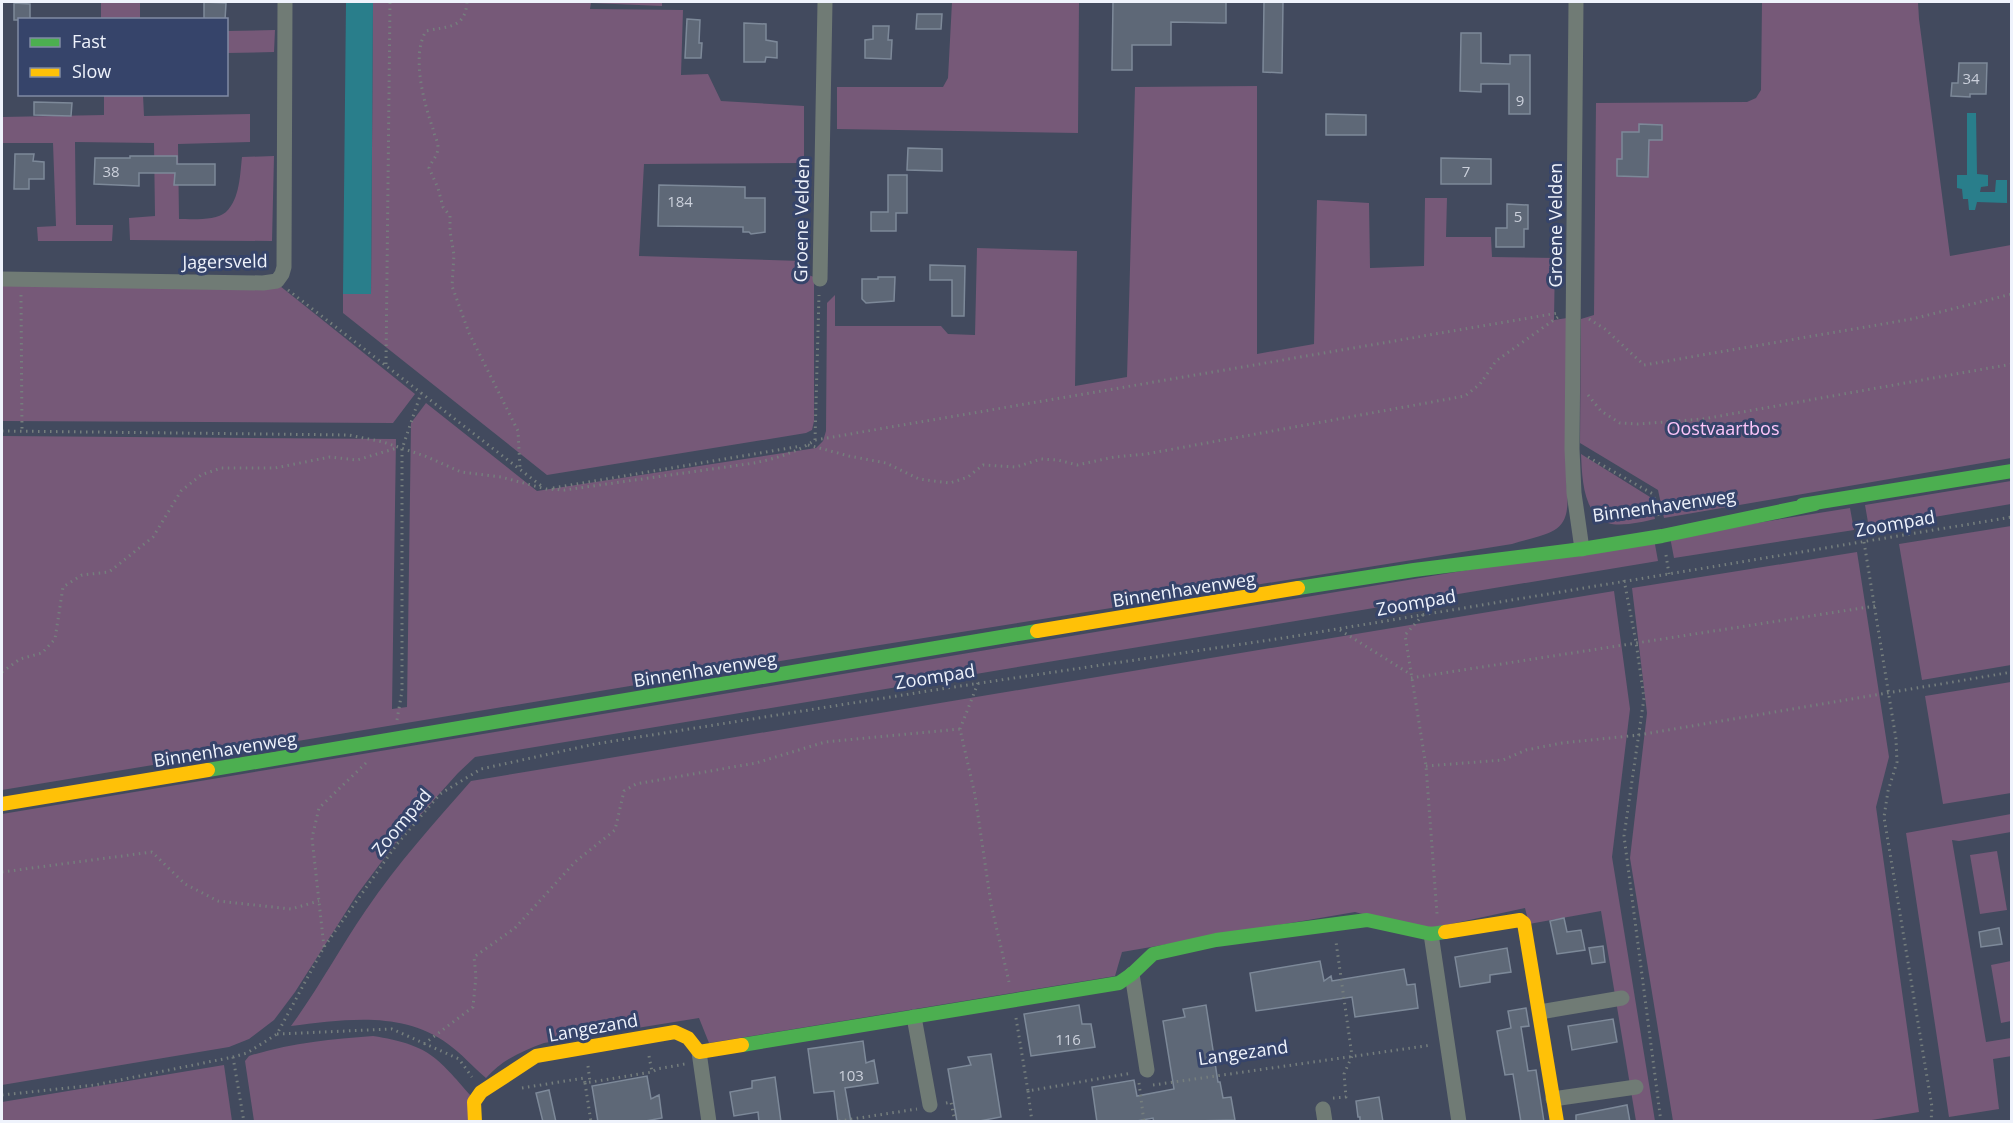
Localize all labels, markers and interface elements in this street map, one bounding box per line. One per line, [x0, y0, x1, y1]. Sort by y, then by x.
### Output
legend [18, 18, 228, 96]
text: Fast [72, 29, 106, 53]
text: Slow [72, 59, 111, 83]
house number: 34 [1962, 68, 1980, 88]
house number: 9 [1516, 90, 1524, 110]
street label: Groene Velden [788, 157, 814, 283]
house number: 38 [102, 161, 120, 181]
house number: 7 [1462, 161, 1470, 181]
street label: Groene Velden [1543, 163, 1567, 287]
house number: 184 [667, 191, 693, 211]
house number: 5 [1514, 206, 1522, 226]
street label: Jagersveld [180, 248, 268, 274]
park label: Oostvaartbos [1666, 416, 1780, 440]
street label: Binnenhavenweg [1591, 483, 1737, 527]
street label: Zoompad [1853, 504, 1937, 542]
street label: Binnenhavenweg [1111, 566, 1257, 612]
street label: Zoompad [1374, 583, 1458, 621]
street label: Binnenhavenweg [632, 646, 778, 692]
street label: Zoompad [893, 658, 977, 694]
street label: Binnenhavenweg [152, 726, 298, 772]
street label: Zoompad [366, 783, 436, 861]
street label: Langezand [546, 1007, 640, 1047]
house number: 116 [1055, 1029, 1081, 1049]
street label: Langezand [1196, 1034, 1290, 1070]
house number: 103 [838, 1065, 864, 1085]

